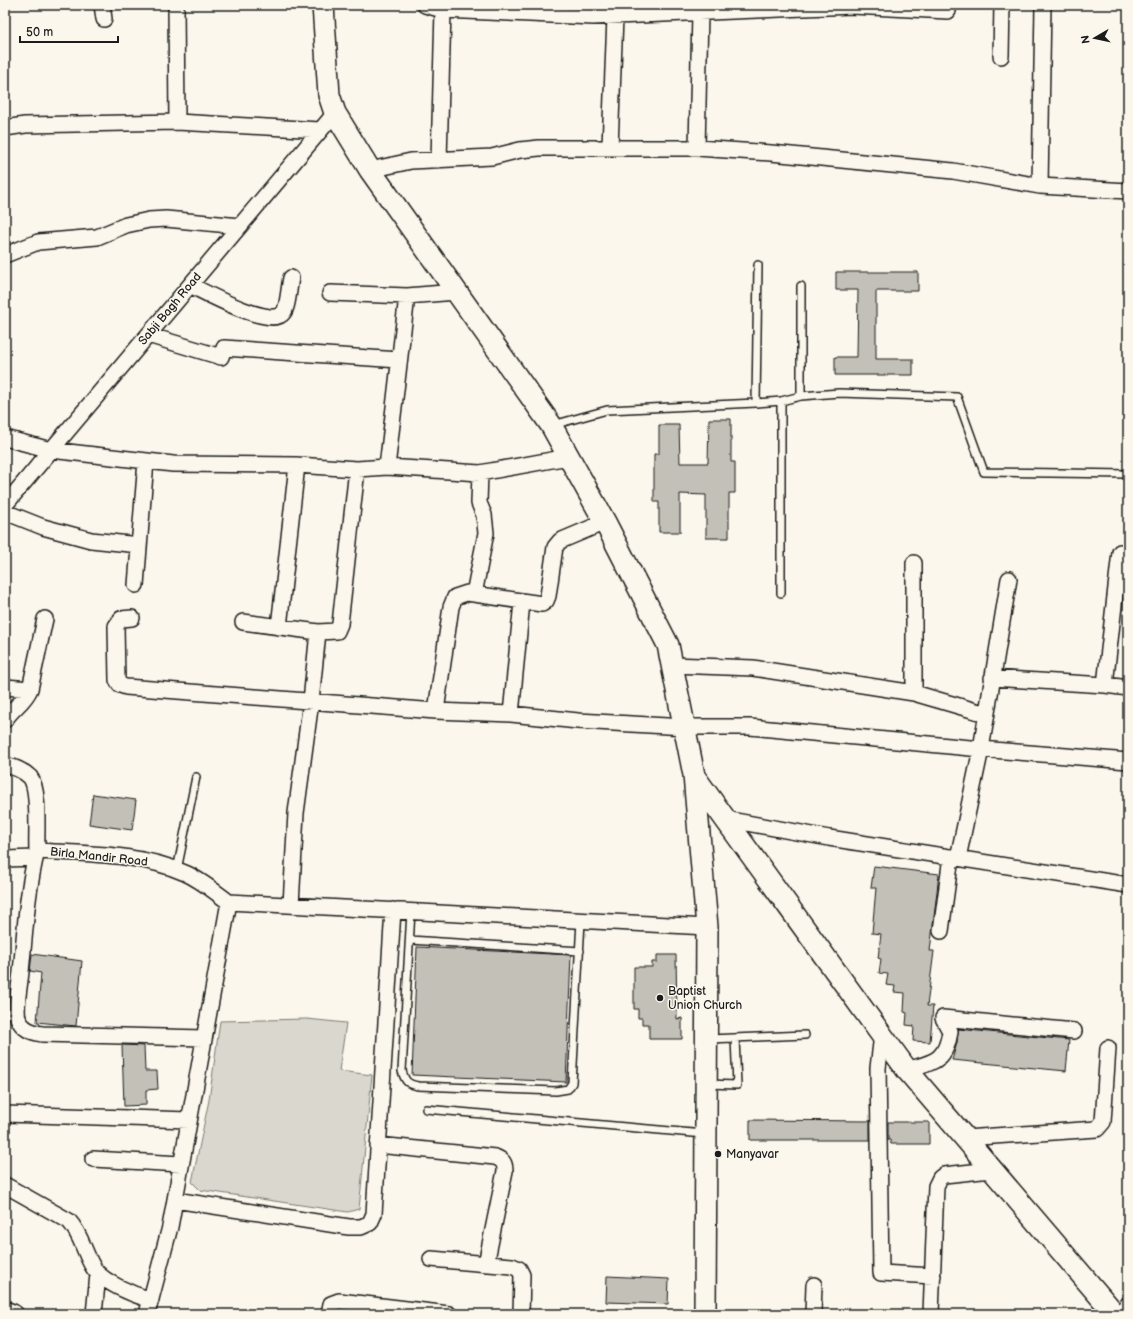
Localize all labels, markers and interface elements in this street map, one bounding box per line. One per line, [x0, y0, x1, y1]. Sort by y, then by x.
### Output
scale bar [20, 18, 118, 44]
north arrow [1075, 18, 1115, 58]
text: 50 m [26, 25, 53, 40]
text: N [1079, 34, 1093, 45]
street label: Sabji Bagh Road [135, 270, 205, 348]
street label: Birla Mandir Road [49, 844, 149, 870]
place label: Baptist Union Church [668, 984, 742, 1013]
marker: Baptist Union Church [655, 993, 665, 1003]
place label: Manyavar [726, 1147, 779, 1162]
marker: Manyavar [713, 1149, 723, 1159]

